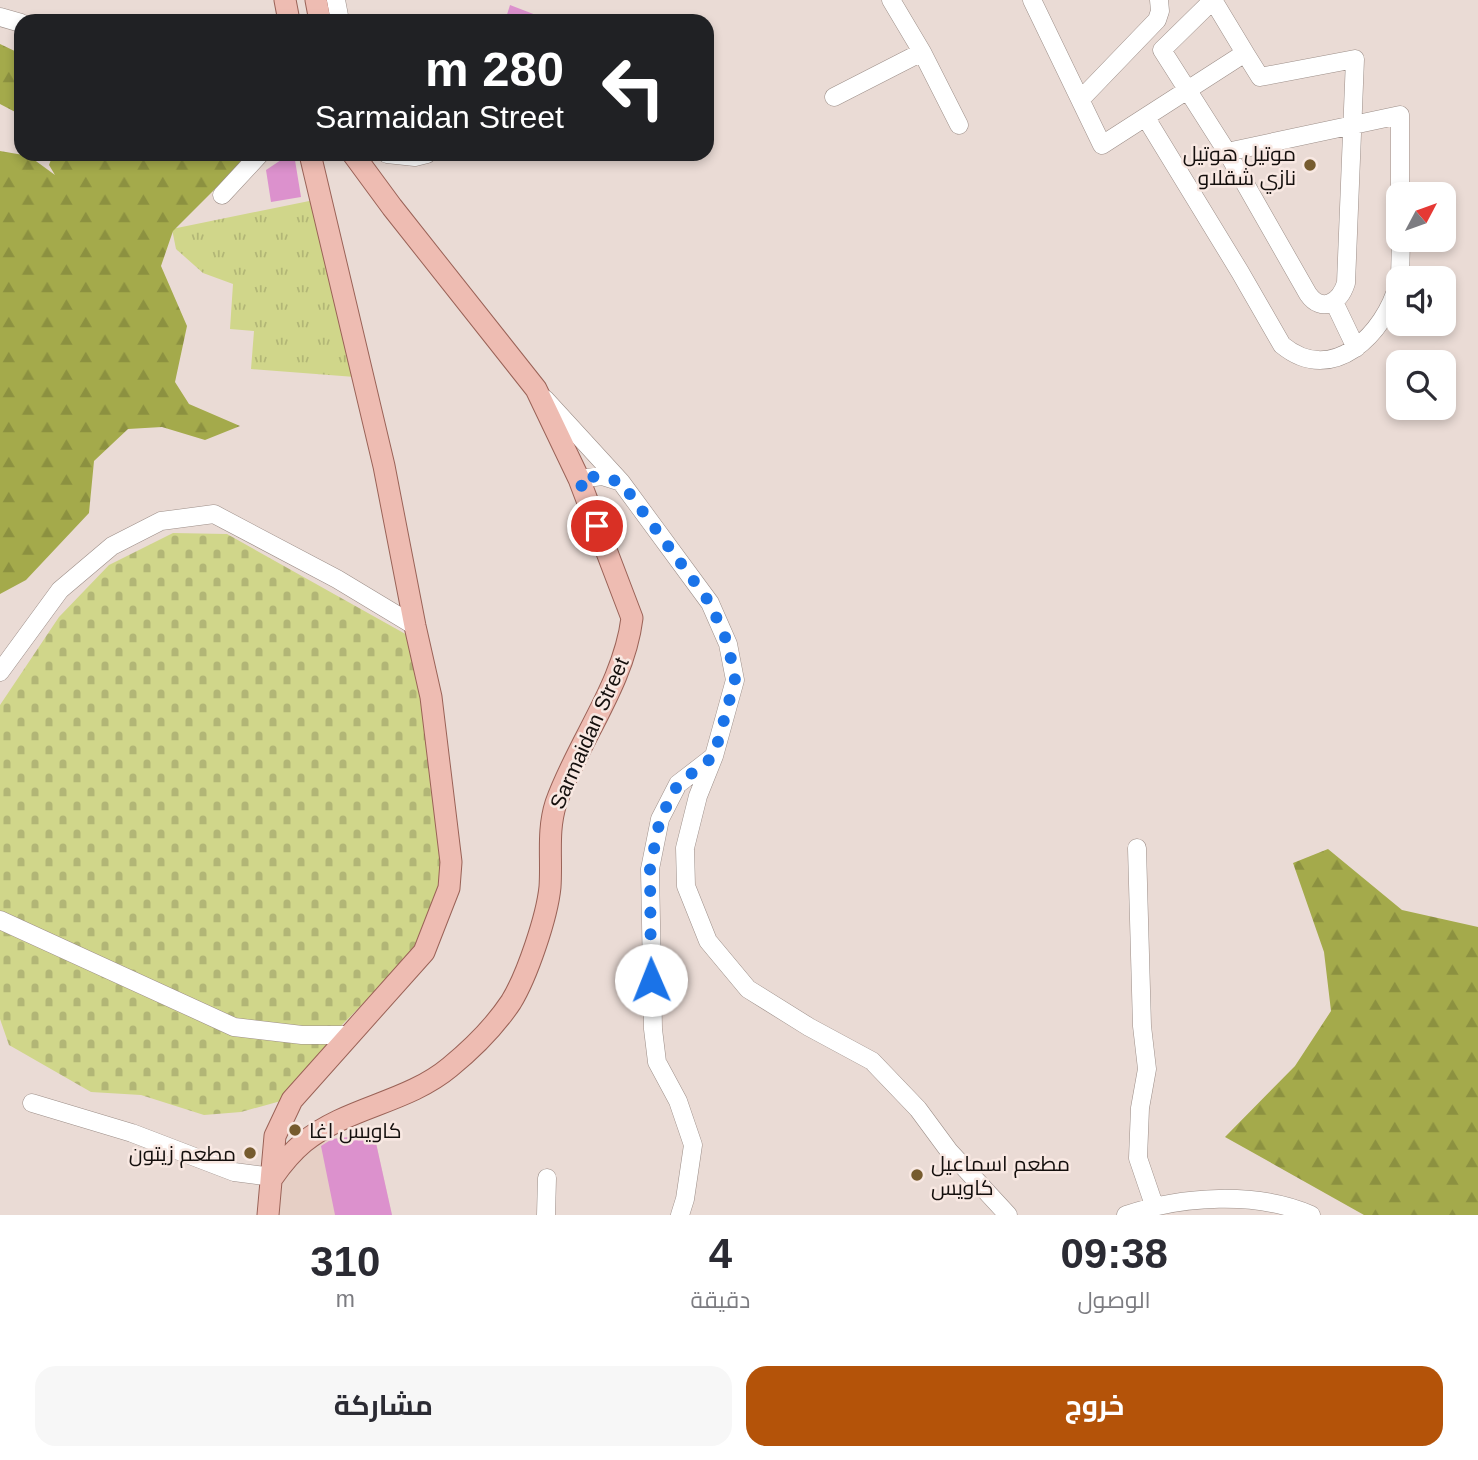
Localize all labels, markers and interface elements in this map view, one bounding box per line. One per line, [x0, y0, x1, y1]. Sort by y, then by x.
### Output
text: 280 m [425, 42, 564, 96]
icon: left [588, 42, 679, 133]
text: Sarmaidan Street [315, 99, 564, 135]
place label: موتيل هوتيل نازي شقلاو [1183, 142, 1296, 194]
marker: موتيل هوتيل نازي شقلاو [1302, 157, 1318, 173]
north arrow [1386, 182, 1456, 252]
map controls [1386, 182, 1456, 420]
button: sound [1386, 266, 1456, 336]
button: search [1386, 350, 1456, 420]
pin [567, 496, 627, 556]
icon: arrive [578, 507, 616, 545]
street label: Sarmaidan Street [545, 654, 633, 812]
position arrow [614, 943, 688, 1017]
place label: كاويس اغا [309, 1119, 402, 1144]
marker: كاويس اغا [287, 1122, 303, 1138]
place label: مطعم زيتون [129, 1142, 236, 1168]
marker: مطعم زيتون [242, 1145, 258, 1161]
place label: مطعم اسماعیل کاویس [931, 1152, 1070, 1201]
marker: مطعم اسماعیل کاویس [909, 1167, 925, 1183]
text: 4 [709, 1230, 732, 1277]
text: 09:38 [1060, 1230, 1168, 1277]
text: 310 [310, 1238, 380, 1285]
text: m [336, 1286, 355, 1312]
text: دقيقة [690, 1287, 750, 1313]
text: الوصول [1077, 1287, 1151, 1313]
button: مشاركة [35, 1366, 732, 1446]
button: خروج [746, 1366, 1443, 1446]

